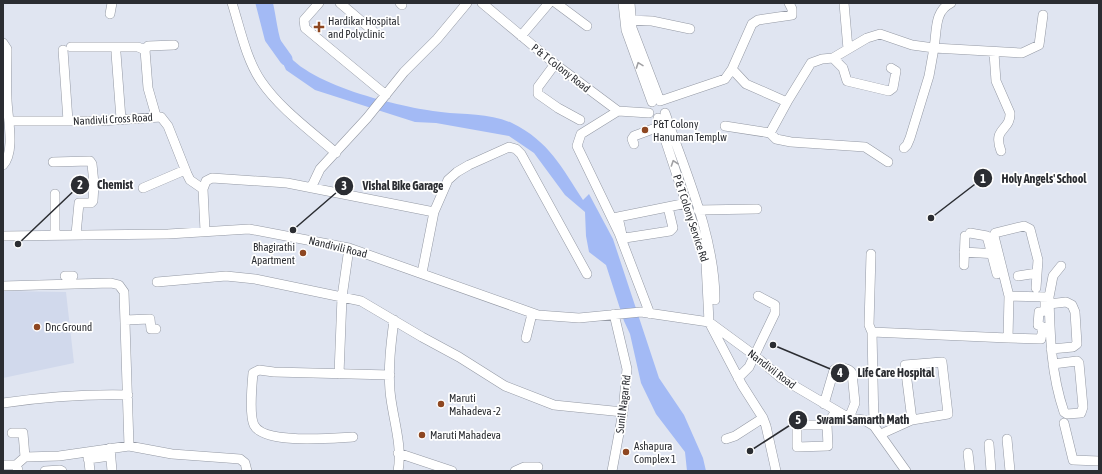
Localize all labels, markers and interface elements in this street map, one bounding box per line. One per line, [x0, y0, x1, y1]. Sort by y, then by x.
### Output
place label: Hardikar Hospital and Polyclinic [328, 15, 400, 40]
marker: Hardikar Hospital and Polyclinic [313, 21, 325, 33]
street label: P & T Colony Road [529, 41, 593, 95]
one-way arrow [635, 62, 643, 69]
street label: Nandivli Cross Road [73, 111, 153, 127]
place label: P&T Colony Hanuman Templw [653, 118, 727, 143]
marker: P&T Colony Hanuman Templw [640, 125, 650, 135]
one-way arrow [670, 159, 678, 166]
callout: Holy Angels' School [973, 166, 1095, 190]
text: 1 [980, 172, 986, 186]
text: Holy Angels' School [1001, 172, 1087, 186]
callout: Chemist [70, 173, 141, 197]
street label: P & T Colony Service Rd [671, 173, 711, 263]
callout: Vishal Bike Garage [334, 174, 451, 198]
text: 2 [77, 178, 83, 192]
text: Chemist [97, 178, 133, 192]
text: 3 [341, 179, 347, 193]
text: Vishal Bike Garage [362, 179, 444, 193]
street label: Nandivili Road [308, 234, 368, 260]
place label: Bhagirathi Apartment [252, 241, 295, 266]
marker: Bhagirathi Apartment [298, 248, 308, 258]
place label: Dnc Ground [45, 321, 92, 333]
marker: Dnc Ground [32, 322, 42, 332]
street label: Nandivii Road [746, 347, 798, 391]
callout: Life Care Hospital [830, 361, 943, 385]
text: 4 [836, 366, 843, 380]
text: Life Care Hospital [858, 366, 935, 380]
street label: Sunil Nagar Rd [613, 374, 633, 434]
place label: Maruti Mahadeva -2 [449, 392, 501, 417]
marker: Maruti Mahadeva -2 [436, 399, 446, 409]
callout: Swami Samarth Math [788, 408, 917, 432]
text: 5 [795, 413, 801, 427]
text: Swami Samarth Math [817, 413, 910, 427]
place label: Maruti Mahadeva [430, 429, 501, 441]
marker: Maruti Mahadeva [417, 430, 427, 440]
place label: Ashapura Complex 1 [634, 440, 676, 465]
marker: Ashapura Complex 1 [621, 447, 631, 457]

